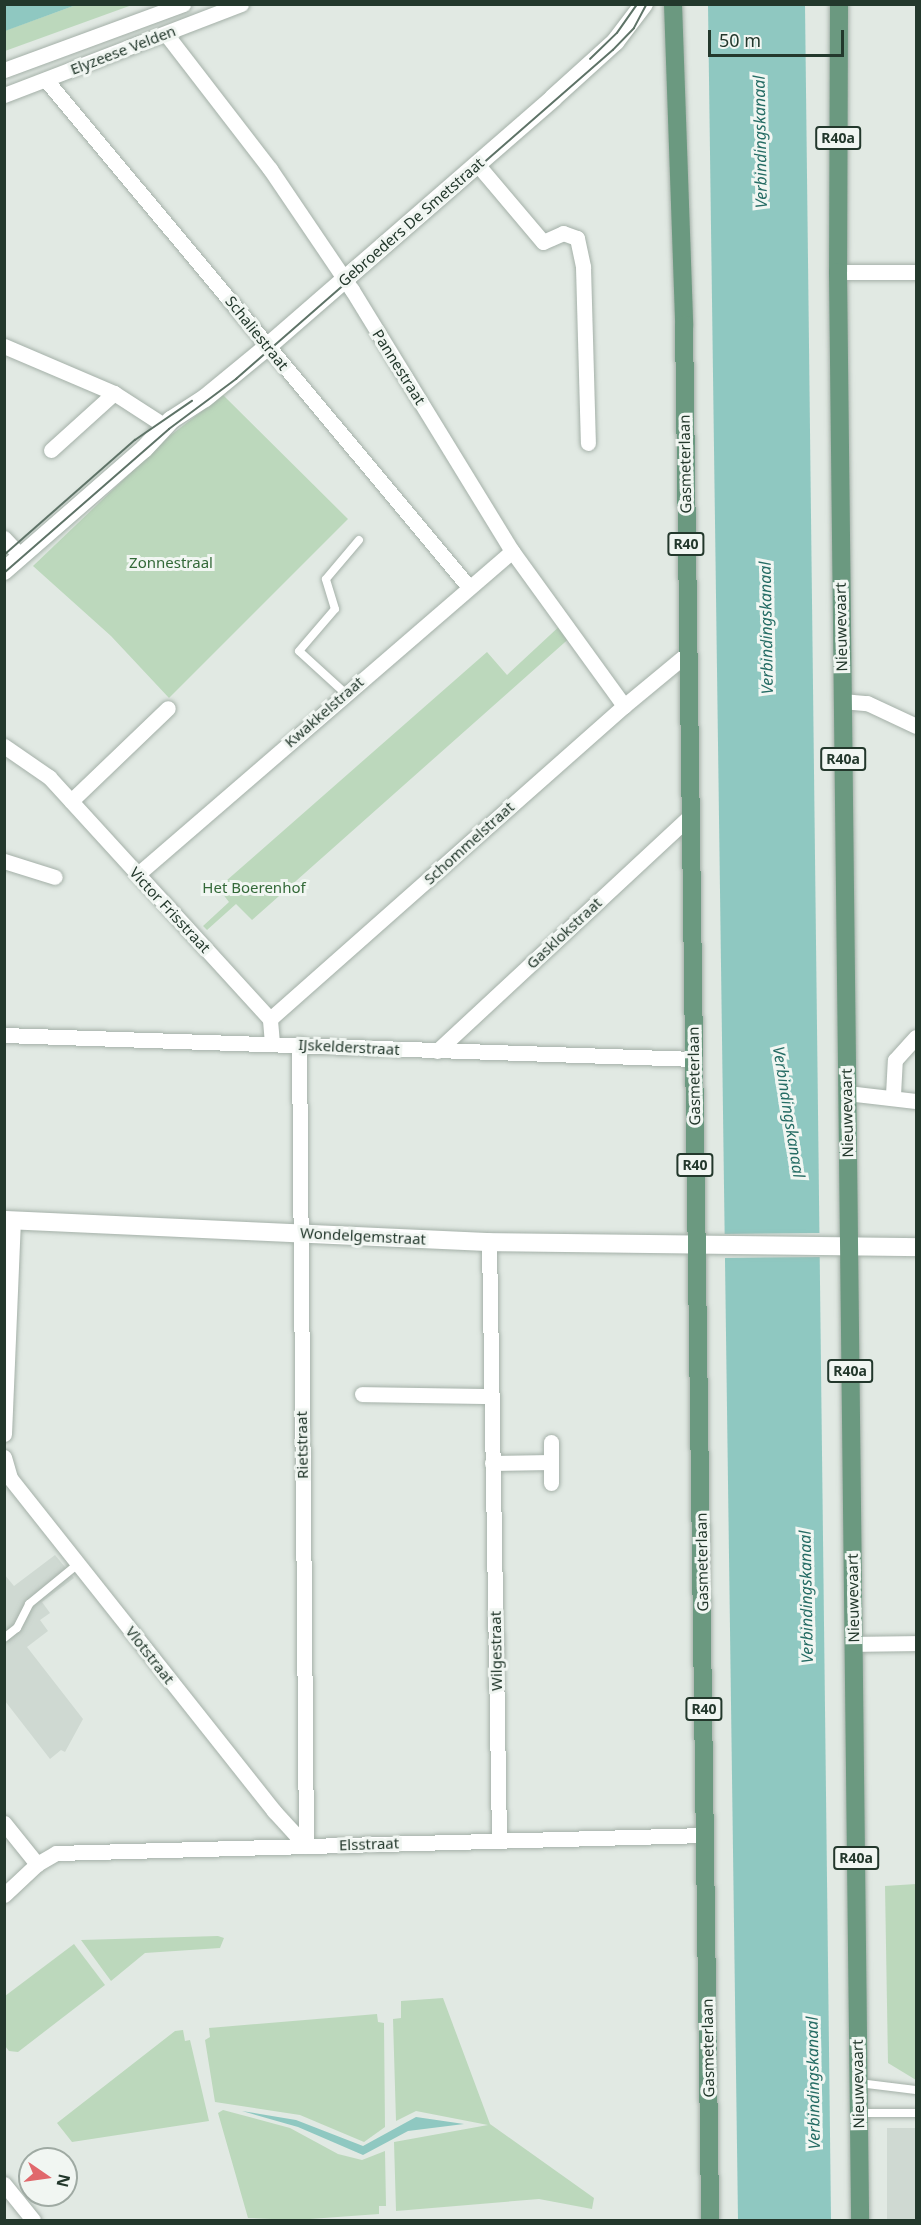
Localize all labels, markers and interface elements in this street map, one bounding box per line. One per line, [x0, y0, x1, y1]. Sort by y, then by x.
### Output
scale bar [711, 18, 848, 56]
street label: Elyzeese Velden [68, 22, 178, 78]
text: 50 m [719, 28, 761, 52]
water label: Verbindingskanaal [749, 75, 771, 209]
road number: R40a [814, 127, 862, 149]
street label: Gebroeders De Smetstraat [334, 154, 488, 290]
street label: Schaliestraat [222, 292, 292, 374]
street label: Pannestraat [369, 326, 429, 408]
street label: Gasmeterlaan [675, 414, 695, 514]
road number: R40 [666, 533, 706, 555]
park label: Zonnestraal [129, 554, 213, 572]
water label: Verbindingskanaal [755, 561, 777, 695]
street label: Nieuwevaart [831, 582, 851, 672]
street label: Kwakkelstraat [281, 673, 367, 751]
road number: R40a [819, 748, 867, 770]
street label: Schommelstraat [420, 798, 518, 888]
street label: Victor Frisstraat [126, 863, 214, 957]
park label: Het Boerenhof [202, 879, 306, 897]
street label: Gasklokstraat [523, 894, 605, 972]
street label: Gasmeterlaan [684, 1026, 704, 1126]
street label: IJskelderstraat [298, 1035, 400, 1059]
water label: Verbindingskanaal [769, 1045, 809, 1179]
street label: Nieuwevaart [837, 1068, 857, 1158]
road number: R40 [676, 1154, 714, 1176]
street label: Wondelgemstraat [300, 1224, 426, 1248]
road number: R40a [826, 1360, 874, 1382]
street label: Rietstraat [292, 1411, 312, 1479]
street label: Gasmeterlaan [692, 1512, 712, 1612]
water label: Verbindingskanaal [795, 1530, 817, 1664]
street label: Nieuwevaart [843, 1553, 863, 1643]
street label: Wilgestraat [486, 1611, 506, 1691]
street label: Vlotstraat [122, 1623, 178, 1687]
road number: R40 [684, 1698, 724, 1720]
street label: Elsstraat [339, 1834, 399, 1854]
road number: R40a [832, 1847, 880, 1869]
street label: Gasmeterlaan [698, 1998, 718, 2098]
water label: Verbindingskanaal [802, 2016, 824, 2150]
street label: Nieuwevaart [848, 2039, 868, 2129]
north arrow [18, 2147, 78, 2207]
text: N [51, 2172, 76, 2189]

